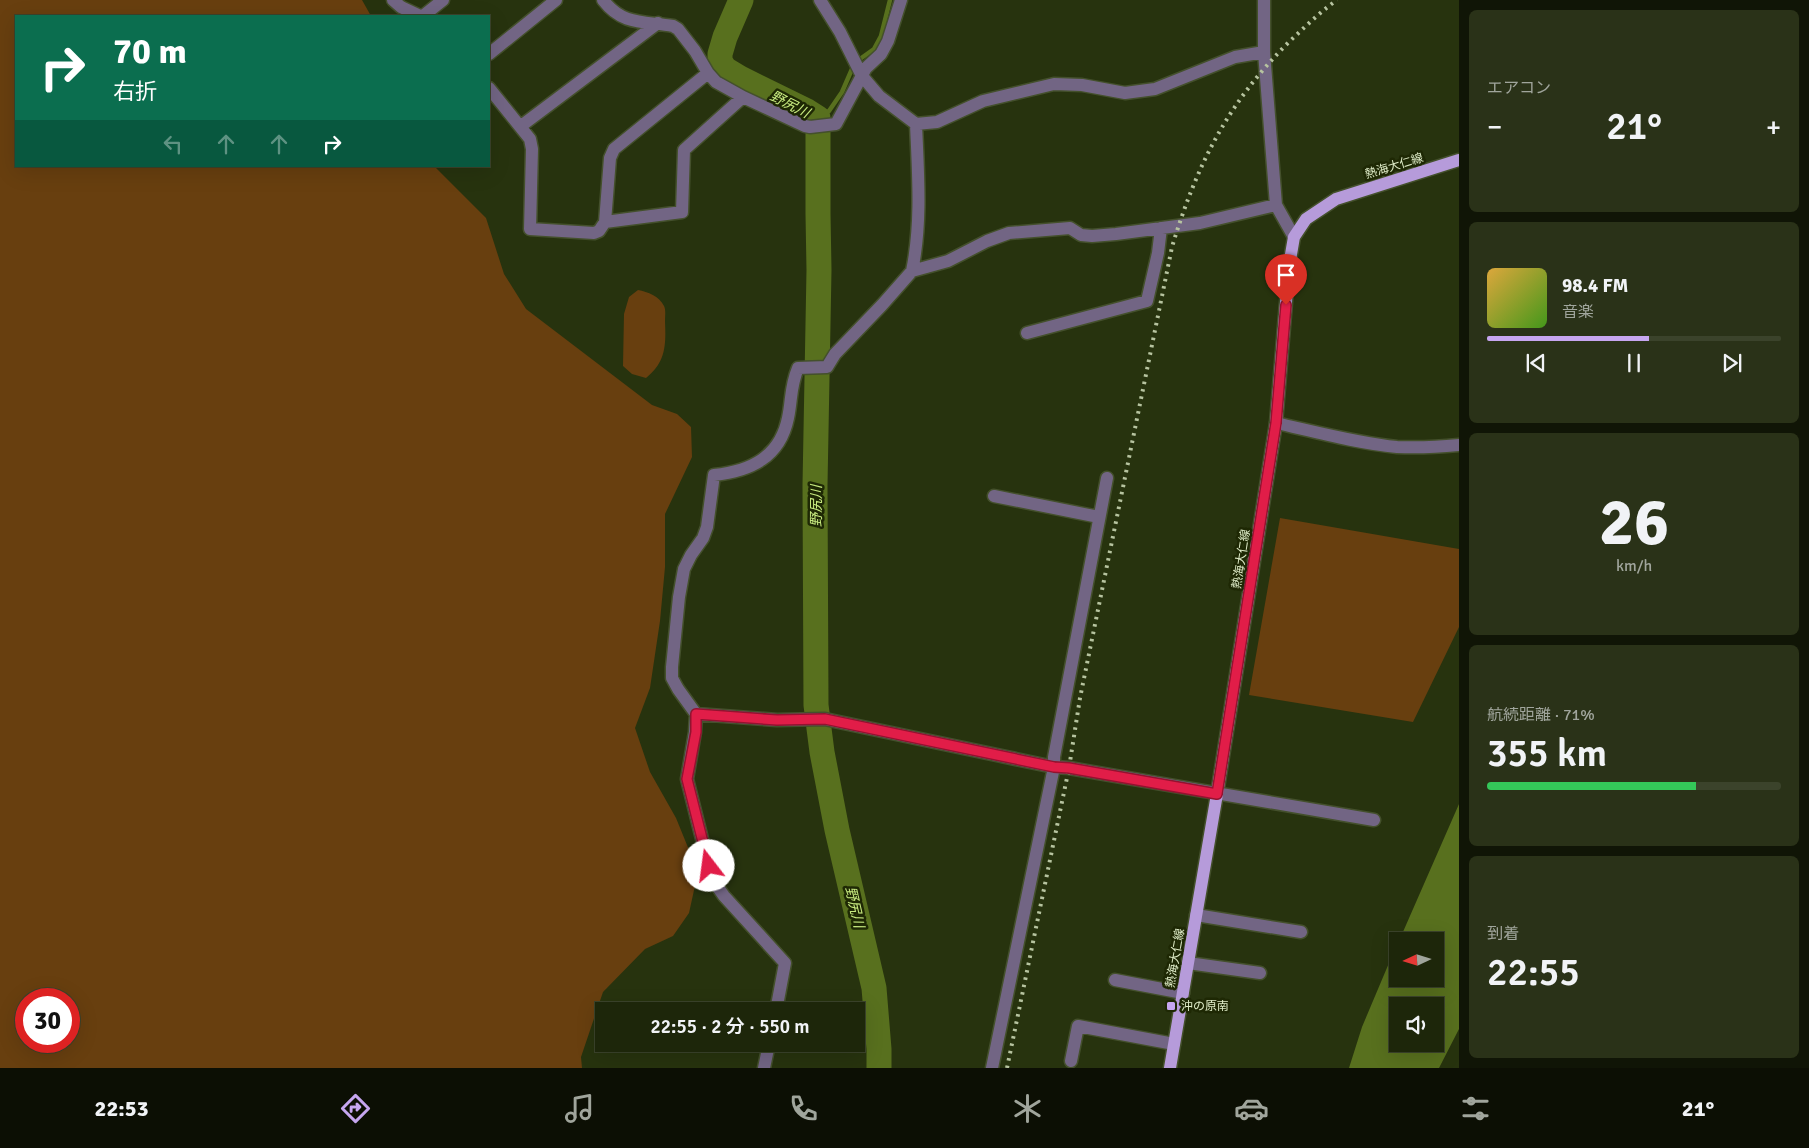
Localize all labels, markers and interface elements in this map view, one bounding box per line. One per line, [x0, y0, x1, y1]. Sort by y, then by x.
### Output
text: 70 m [113, 30, 187, 73]
icon: right [30, 35, 95, 100]
text: 右折 [113, 78, 157, 105]
text: エアコン [1487, 78, 1551, 98]
water label: 野尻川 [767, 87, 814, 122]
text: 21° [1606, 103, 1662, 150]
text: − [1487, 110, 1502, 144]
text: + [1766, 110, 1781, 144]
icon: left [159, 130, 187, 158]
icon: ahead [212, 130, 240, 158]
icon: ahead [265, 130, 293, 158]
icon: right [318, 130, 346, 158]
street label: 熱海大仁線 [1363, 151, 1425, 182]
pin [1265, 254, 1307, 305]
icon: arrive [1272, 261, 1300, 289]
text: 98.4 FM [1562, 274, 1628, 298]
text: 音楽 [1562, 302, 1594, 322]
icon: previous [1522, 349, 1550, 377]
icon: pause [1620, 349, 1648, 377]
icon: next [1718, 349, 1746, 377]
water label: 野尻川 [808, 483, 825, 527]
text: 26 [1599, 483, 1669, 563]
street label: 熱海大仁線 [1229, 528, 1254, 590]
text: km/h [1616, 556, 1652, 576]
text: 航続距離 · 71% [1487, 705, 1595, 725]
text: 355 km [1487, 730, 1607, 777]
position arrow [682, 839, 734, 891]
water label: 野尻川 [842, 885, 868, 931]
text: 到着 [1487, 924, 1519, 944]
street label: 熱海大仁線 [1163, 927, 1188, 989]
north arrow [1389, 932, 1444, 988]
map controls [1389, 932, 1444, 1052]
text: 22:55 [1487, 949, 1580, 996]
speed limit sign: 30 [15, 988, 80, 1053]
button: sound [1389, 997, 1444, 1052]
place label: 沖の原南 [1181, 999, 1229, 1014]
marker: 沖の原南 [1165, 1000, 1177, 1012]
text: 22:55 · 2 分 · 550 m [651, 1015, 809, 1039]
icon: directions [338, 1091, 373, 1126]
icon: music [562, 1091, 597, 1126]
icon: phone [786, 1091, 821, 1126]
icon: climate [1010, 1091, 1045, 1126]
icon: car [1234, 1091, 1269, 1126]
icon: filters [1458, 1091, 1493, 1126]
text: 22:53 [95, 1095, 149, 1122]
text: 21° [1682, 1095, 1714, 1122]

